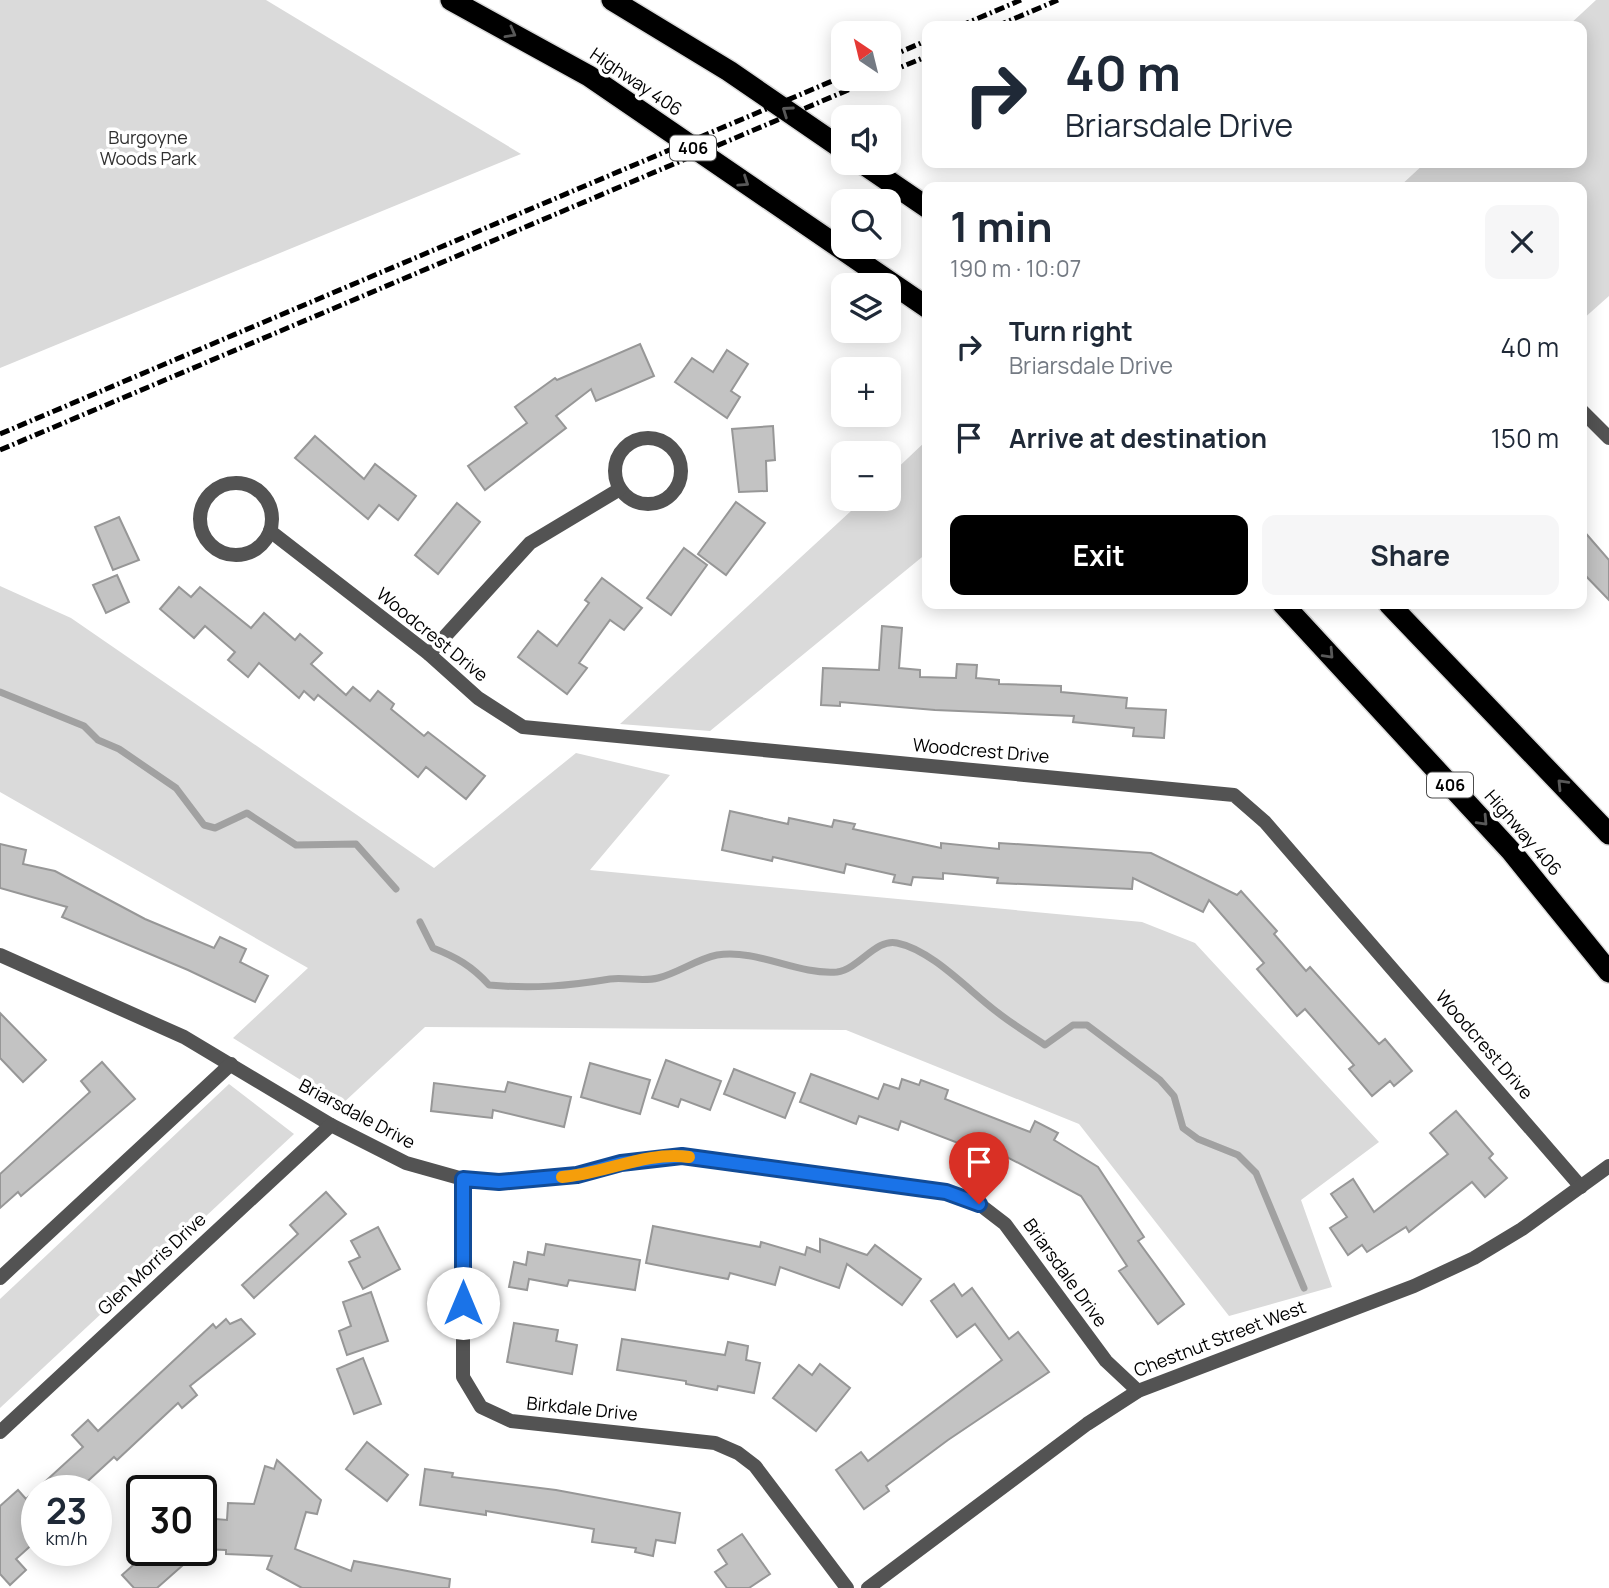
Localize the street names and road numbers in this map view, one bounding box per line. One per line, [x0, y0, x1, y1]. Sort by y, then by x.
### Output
street label: Highway 406 [586, 41, 687, 121]
road number: 406 [670, 136, 716, 160]
street label: Woodcrest Drive [372, 582, 493, 687]
street label: Woodcrest Drive [912, 732, 1050, 768]
road number: 406 [1427, 772, 1473, 798]
street label: Highway 406 [1480, 784, 1568, 880]
street label: Woodcrest Drive [1431, 985, 1539, 1104]
street label: Briarsdale Drive [295, 1072, 420, 1154]
street label: Glen Morris Drive [92, 1207, 211, 1320]
street label: Briarsdale Drive [1018, 1213, 1113, 1331]
street label: Chestnut Street West [1130, 1294, 1309, 1382]
street label: Birkdale Drive [525, 1390, 639, 1426]

